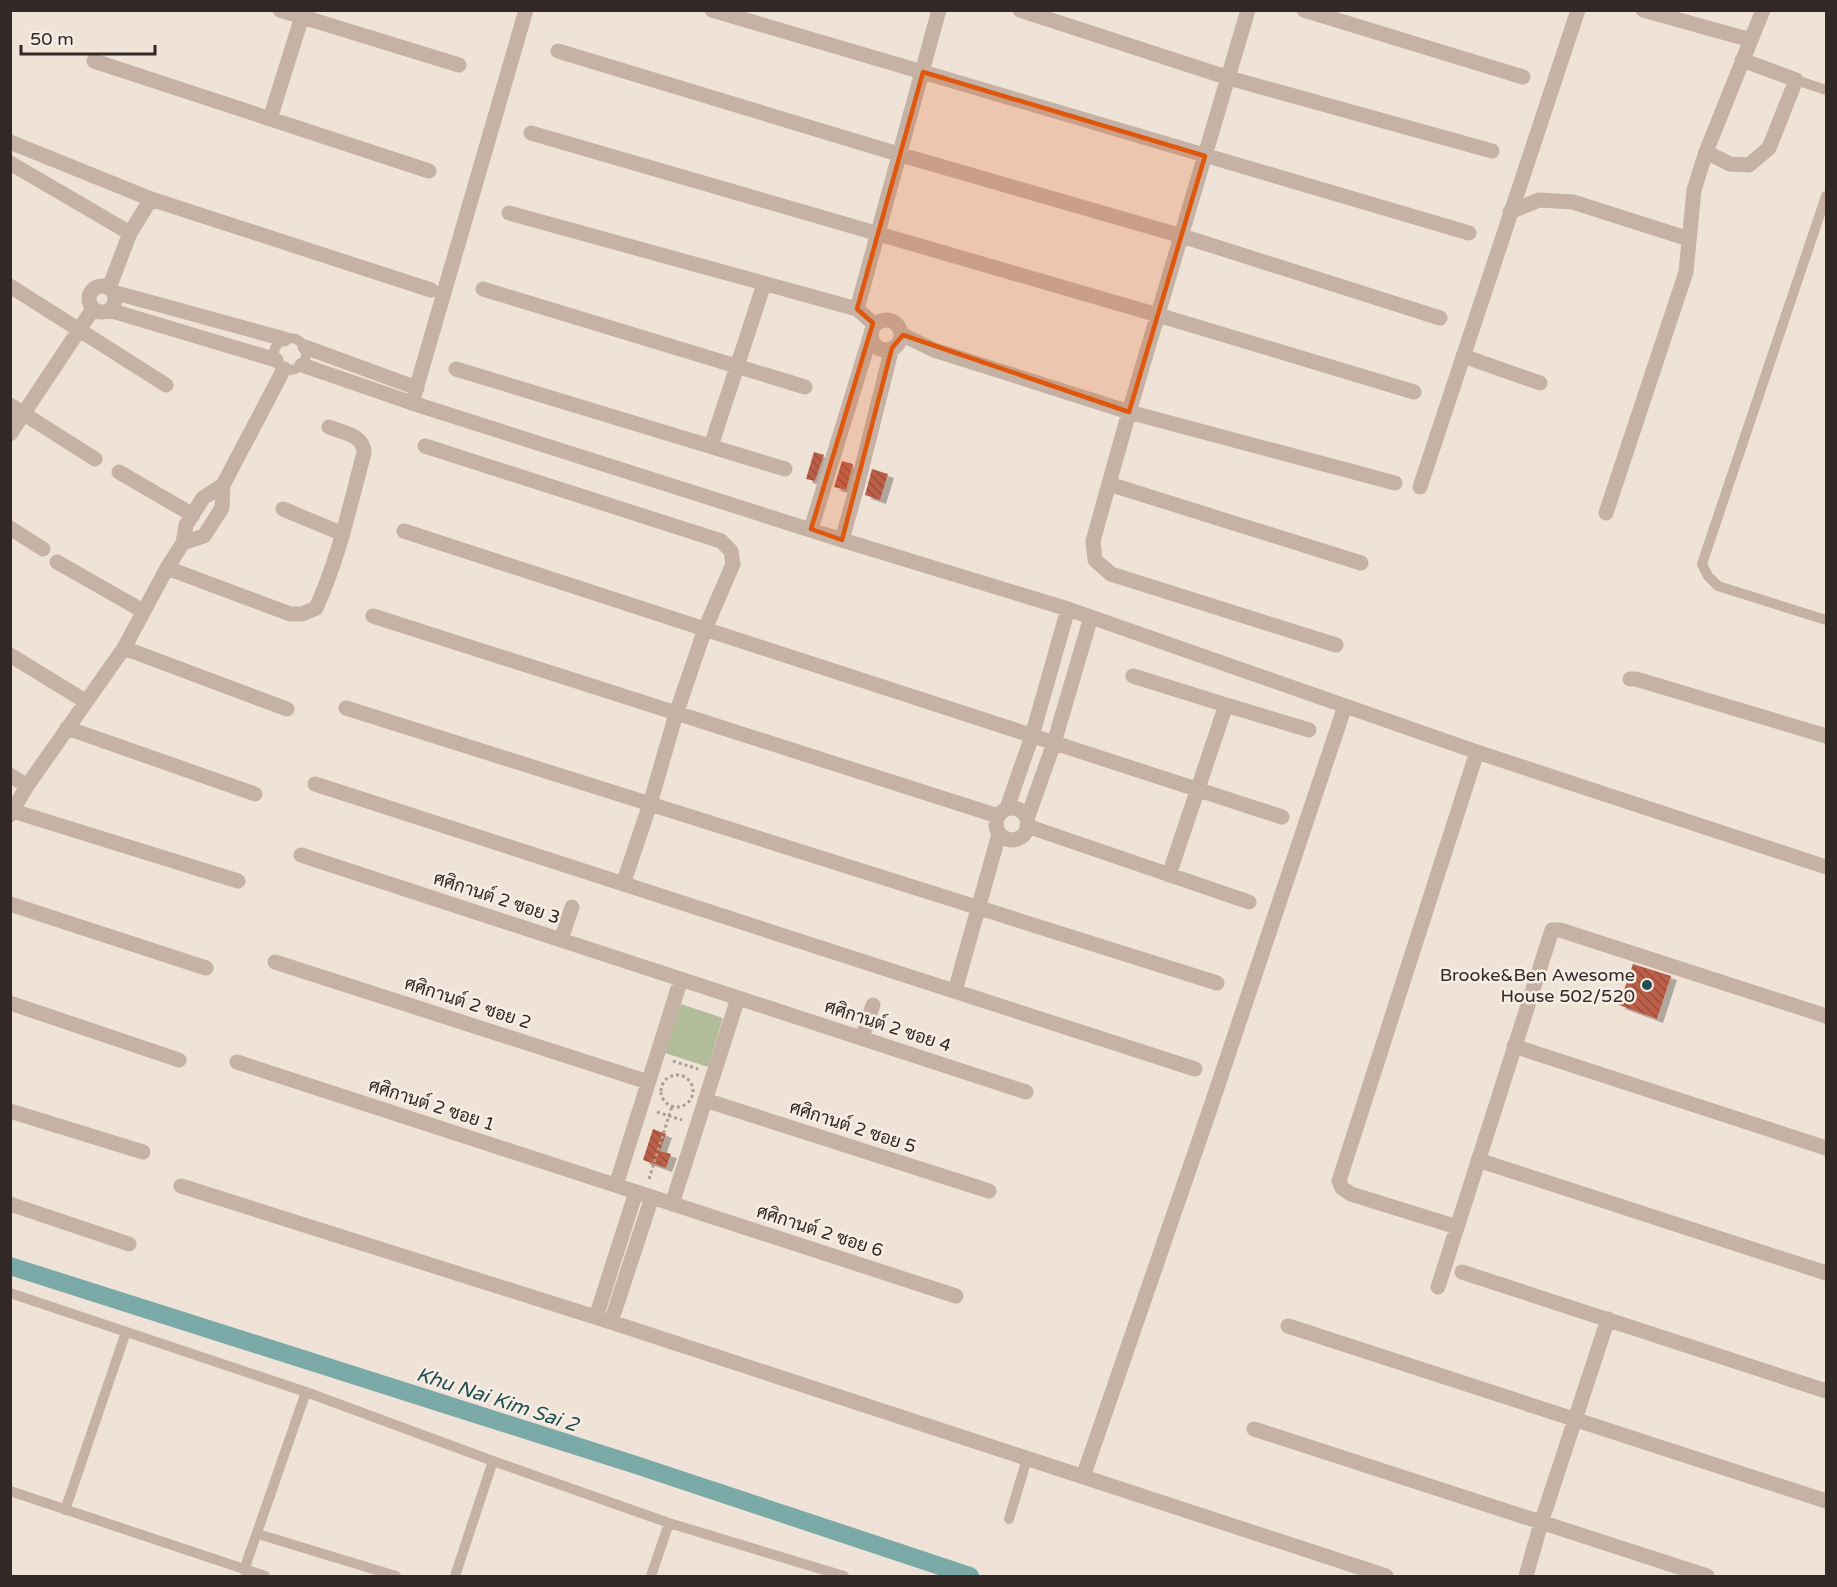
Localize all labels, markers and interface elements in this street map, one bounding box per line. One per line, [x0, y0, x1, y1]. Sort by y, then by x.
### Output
scale bar [21, 18, 154, 56]
text: 50 m [30, 28, 74, 50]
street label: ศศิกานต์ 2 ซอย 3 [431, 865, 564, 929]
place label: Brooke&Ben Awesome House 502/520 [1440, 964, 1635, 1007]
street label: ศศิกานต์ 2 ซอย 2 [402, 970, 535, 1034]
marker: Brooke&Ben Awesome House 502/520 [1640, 978, 1654, 992]
street label: ศศิกานต์ 2 ซอย 4 [822, 993, 955, 1057]
street label: ศศิกานต์ 2 ซอย 1 [366, 1072, 499, 1136]
street label: ศศิกานต์ 2 ซอย 5 [787, 1094, 920, 1158]
street label: ศศิกานต์ 2 ซอย 6 [754, 1198, 887, 1262]
water label: Khu Nai Kim Sai 2 [413, 1363, 582, 1438]

